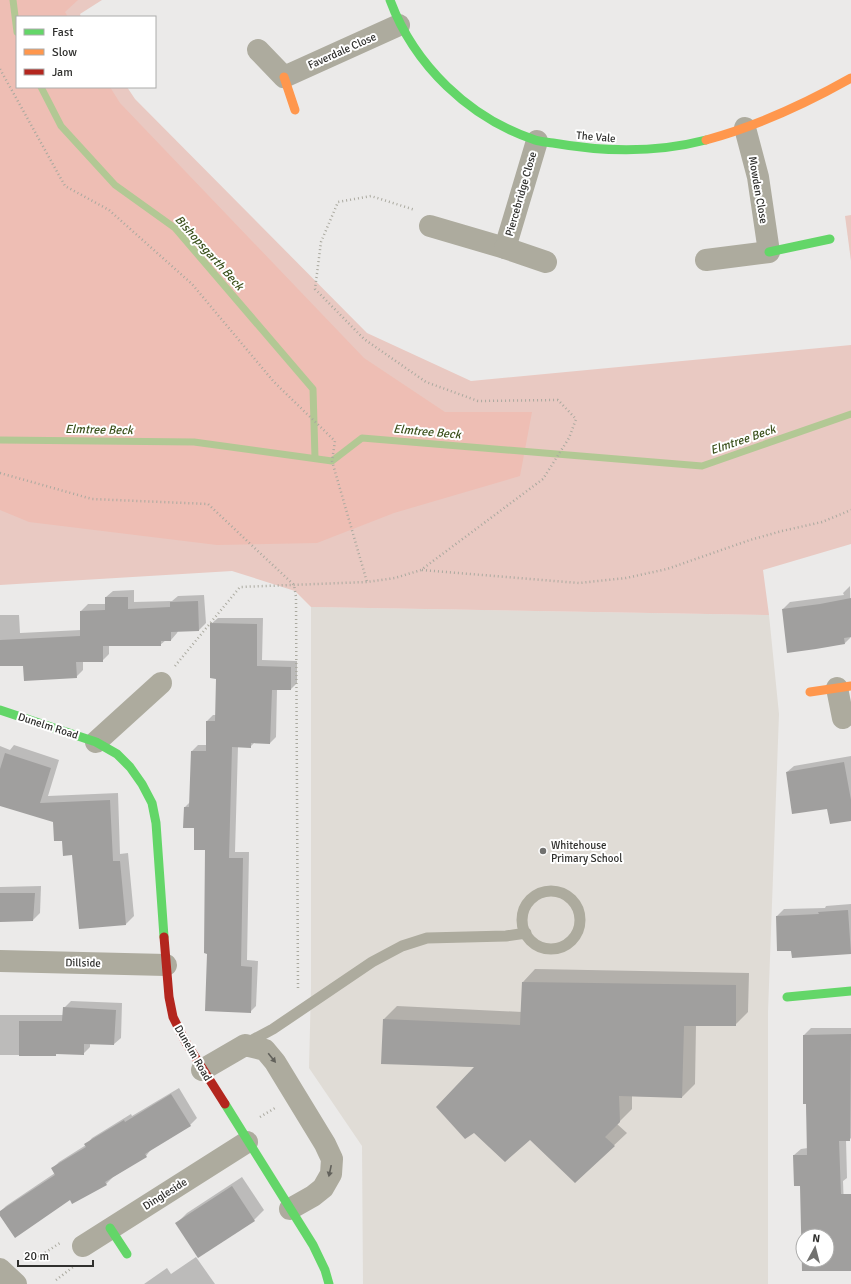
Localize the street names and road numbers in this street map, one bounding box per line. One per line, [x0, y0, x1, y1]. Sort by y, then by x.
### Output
street label: Faverdale Close [306, 30, 378, 72]
street label: The Vale [576, 129, 616, 145]
street label: Piercebridge Close [503, 150, 539, 238]
street label: Mowden Close [746, 155, 770, 225]
street label: Dunelm Road [16, 710, 80, 742]
street label: Dillside [65, 956, 101, 970]
street label: Dunelm Road [172, 1023, 214, 1084]
street label: Dingleside [140, 1175, 190, 1213]

